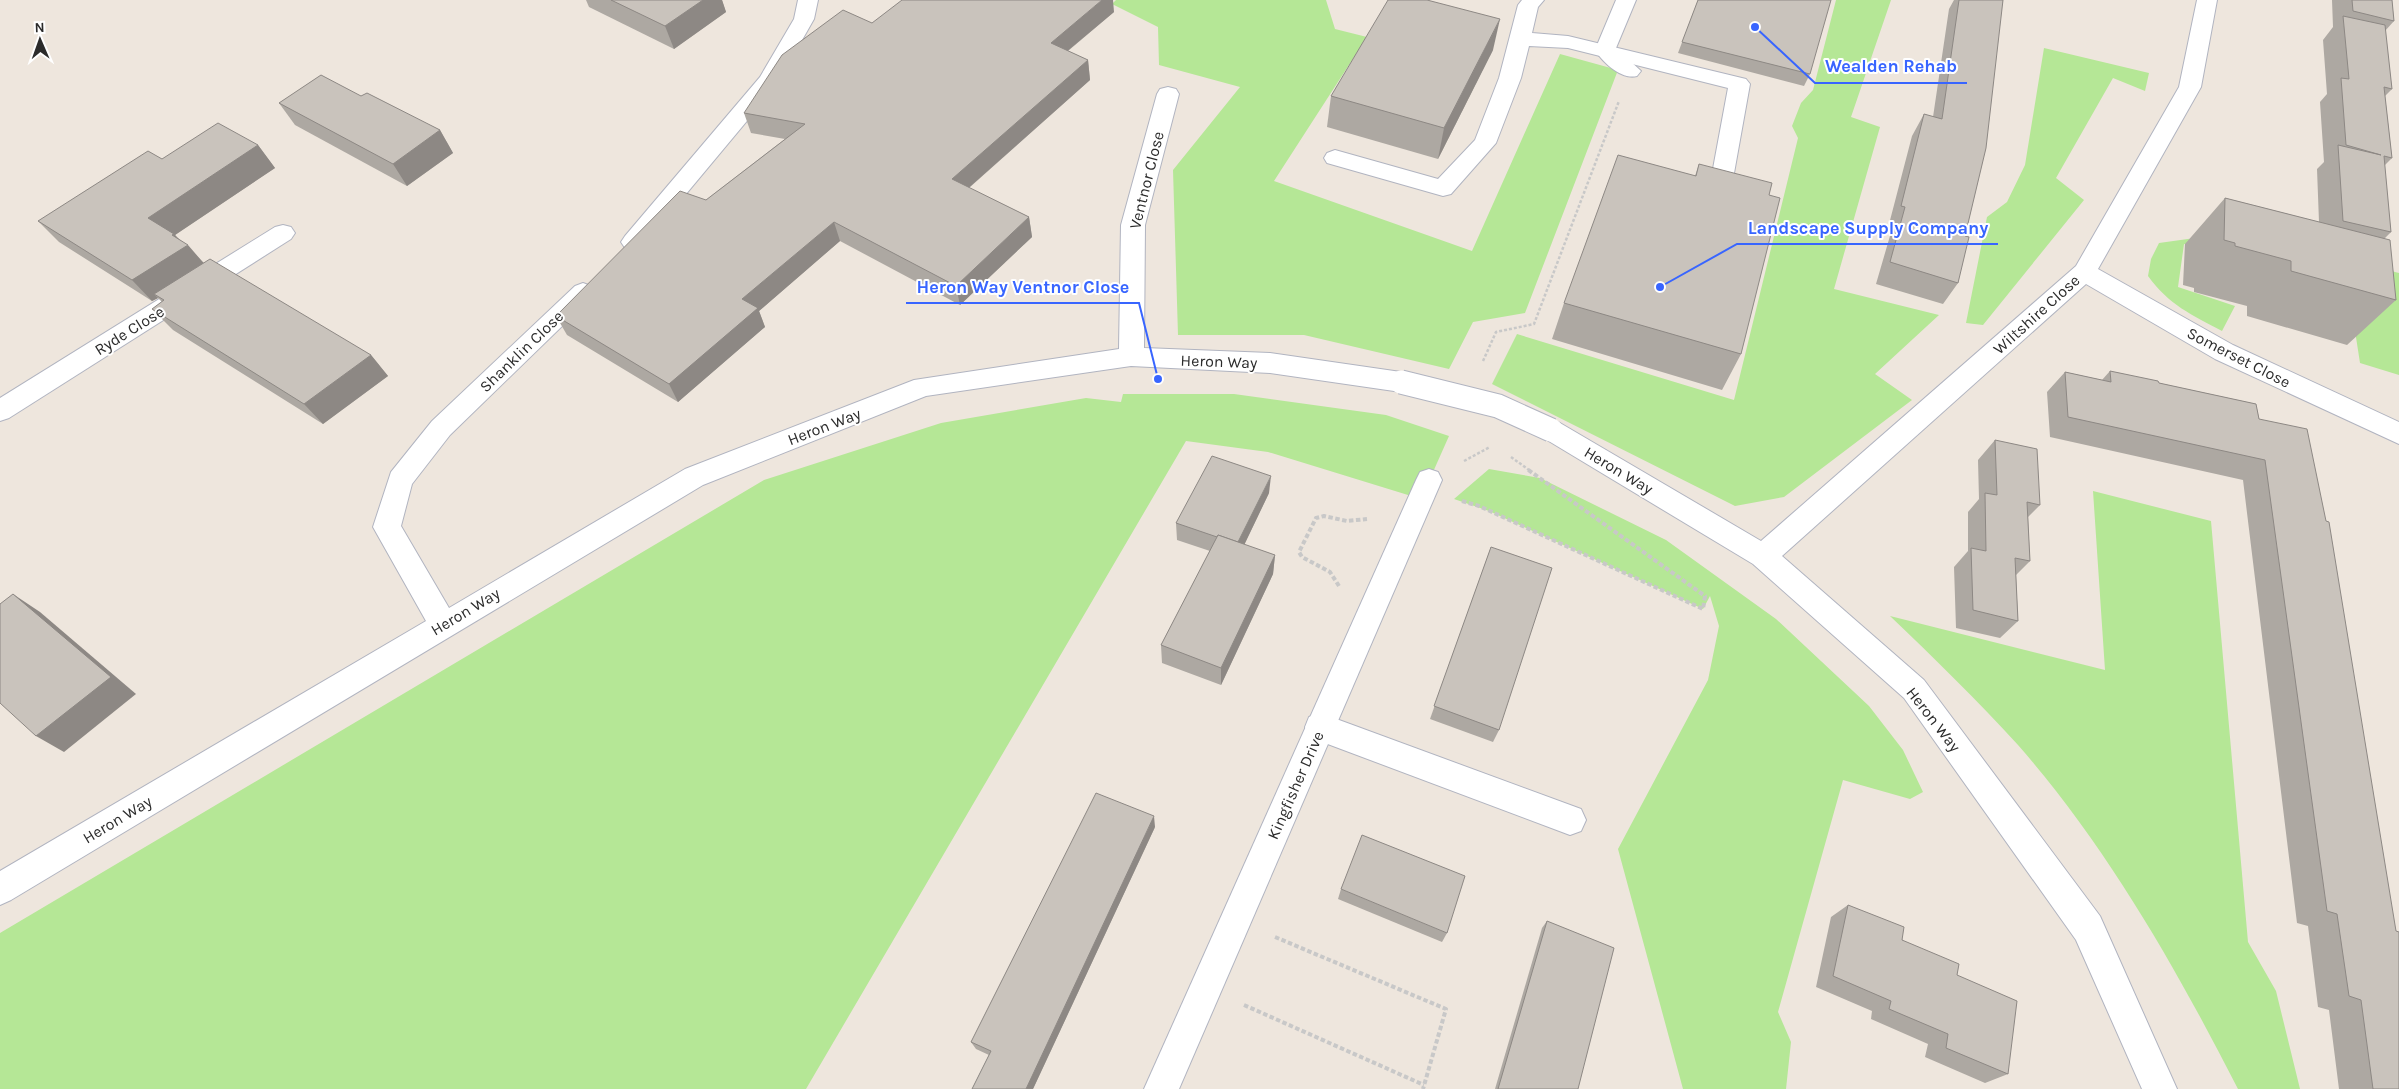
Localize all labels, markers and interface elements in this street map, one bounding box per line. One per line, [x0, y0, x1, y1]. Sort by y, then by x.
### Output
north arrow [15, 15, 65, 65]
text: N [34, 19, 45, 36]
callout: Wealden Rehab [1815, 50, 1967, 83]
text: Wealden Rehab [1825, 55, 1957, 77]
street label: Ventnor Close [1125, 129, 1168, 231]
callout: Landscape Supply Company [1737, 211, 1998, 244]
text: Landscape Supply Company [1748, 217, 1988, 239]
callout: Heron Way Ventnor Close [906, 270, 1139, 303]
street label: Wiltshire Close [1989, 271, 2084, 358]
text: Heron Way Ventnor Close [917, 276, 1129, 298]
street label: Ryde Close [91, 302, 168, 359]
street label: Shanklin Close [475, 307, 567, 396]
street label: Somerset Close [2184, 323, 2294, 392]
street label: Heron Way [1180, 351, 1258, 372]
street label: Heron Way [785, 404, 864, 449]
street label: Heron Way [1581, 442, 1657, 499]
street label: Heron Way [427, 583, 504, 639]
street label: Heron Way [1902, 683, 1965, 756]
street label: Kingfisher Drive [1263, 728, 1328, 842]
street label: Heron Way [79, 791, 156, 847]

